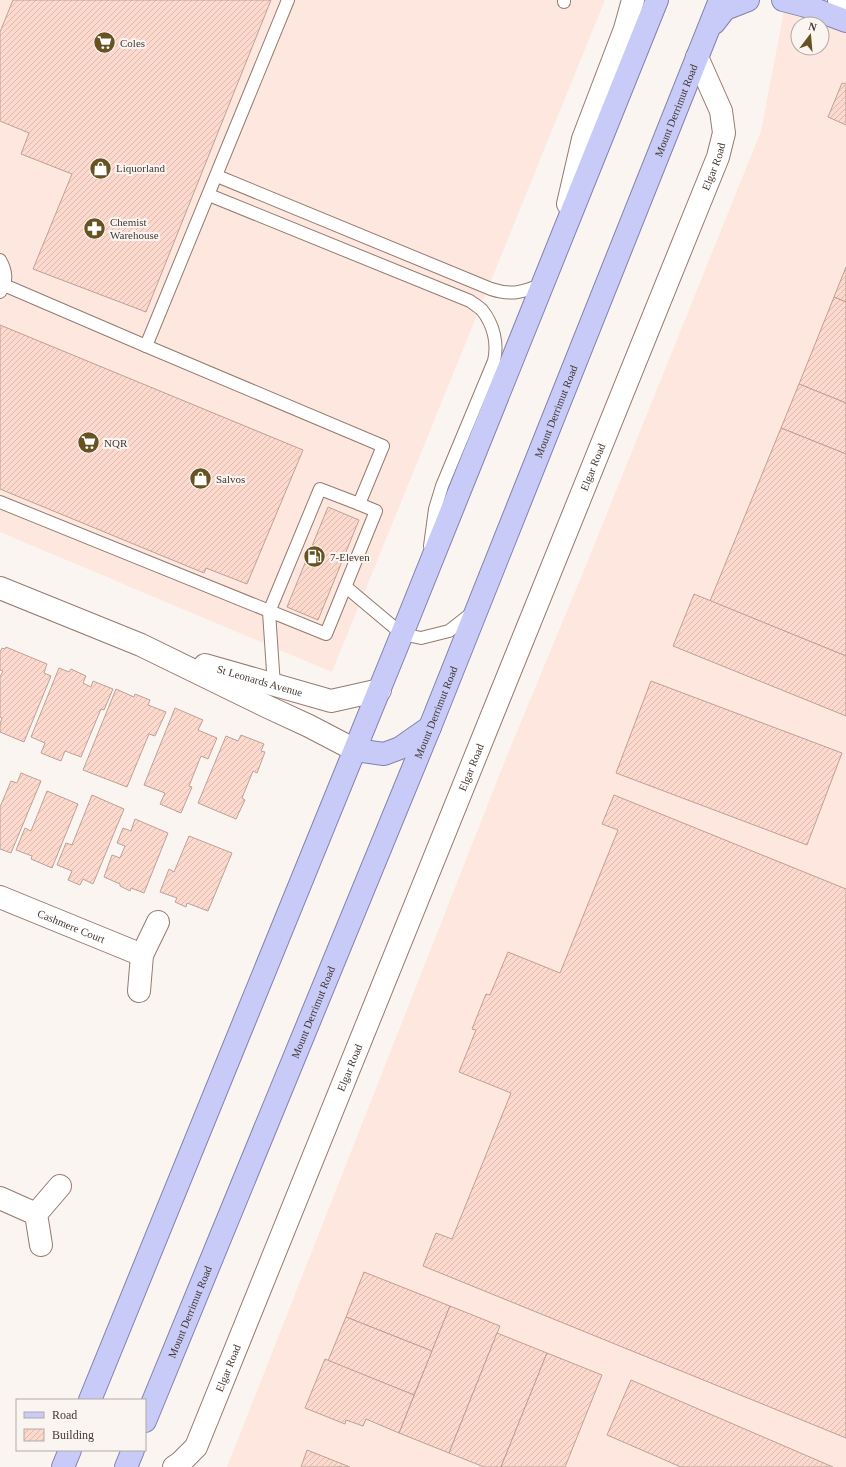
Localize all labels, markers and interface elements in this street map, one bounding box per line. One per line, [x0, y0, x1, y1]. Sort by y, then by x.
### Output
north arrow [790, 16, 830, 56]
text: N [807, 20, 818, 33]
supermarket icon: Coles [92, 30, 118, 56]
place label: Coles [120, 37, 145, 49]
street label: Mount Derrimut Road [652, 62, 700, 158]
street label: Elgar Road [699, 141, 727, 192]
shop icon: Liquorland [87, 155, 113, 181]
place label: Liquorland [116, 162, 165, 174]
pharmacy icon: Chemist Warehouse [82, 215, 108, 241]
place label: Chemist Warehouse [110, 216, 159, 241]
street label: Mount Derrimut Road [532, 363, 580, 459]
supermarket icon: NQR [75, 430, 101, 456]
place label: NQR [104, 437, 128, 449]
street label: Elgar Road [578, 441, 608, 492]
shop icon: Salvos [187, 466, 213, 492]
place label: Salvos [216, 473, 245, 485]
fuel station icon: 7-Eleven [302, 544, 328, 570]
place label: 7-Eleven [330, 551, 370, 563]
street label: St Leonards Avenue [216, 663, 304, 699]
street label: Mount Derrimut Road [412, 664, 460, 760]
street label: Elgar Road [456, 742, 486, 793]
street label: Cashmere Court [36, 907, 107, 945]
street label: Mount Derrimut Road [289, 964, 337, 1060]
street label: Elgar Road [335, 1042, 365, 1093]
street label: Mount Derrimut Road [166, 1264, 214, 1360]
street label: Elgar Road [213, 1342, 243, 1393]
legend [16, 1399, 146, 1451]
text: Road [52, 1408, 77, 1422]
text: Building [52, 1428, 94, 1442]

